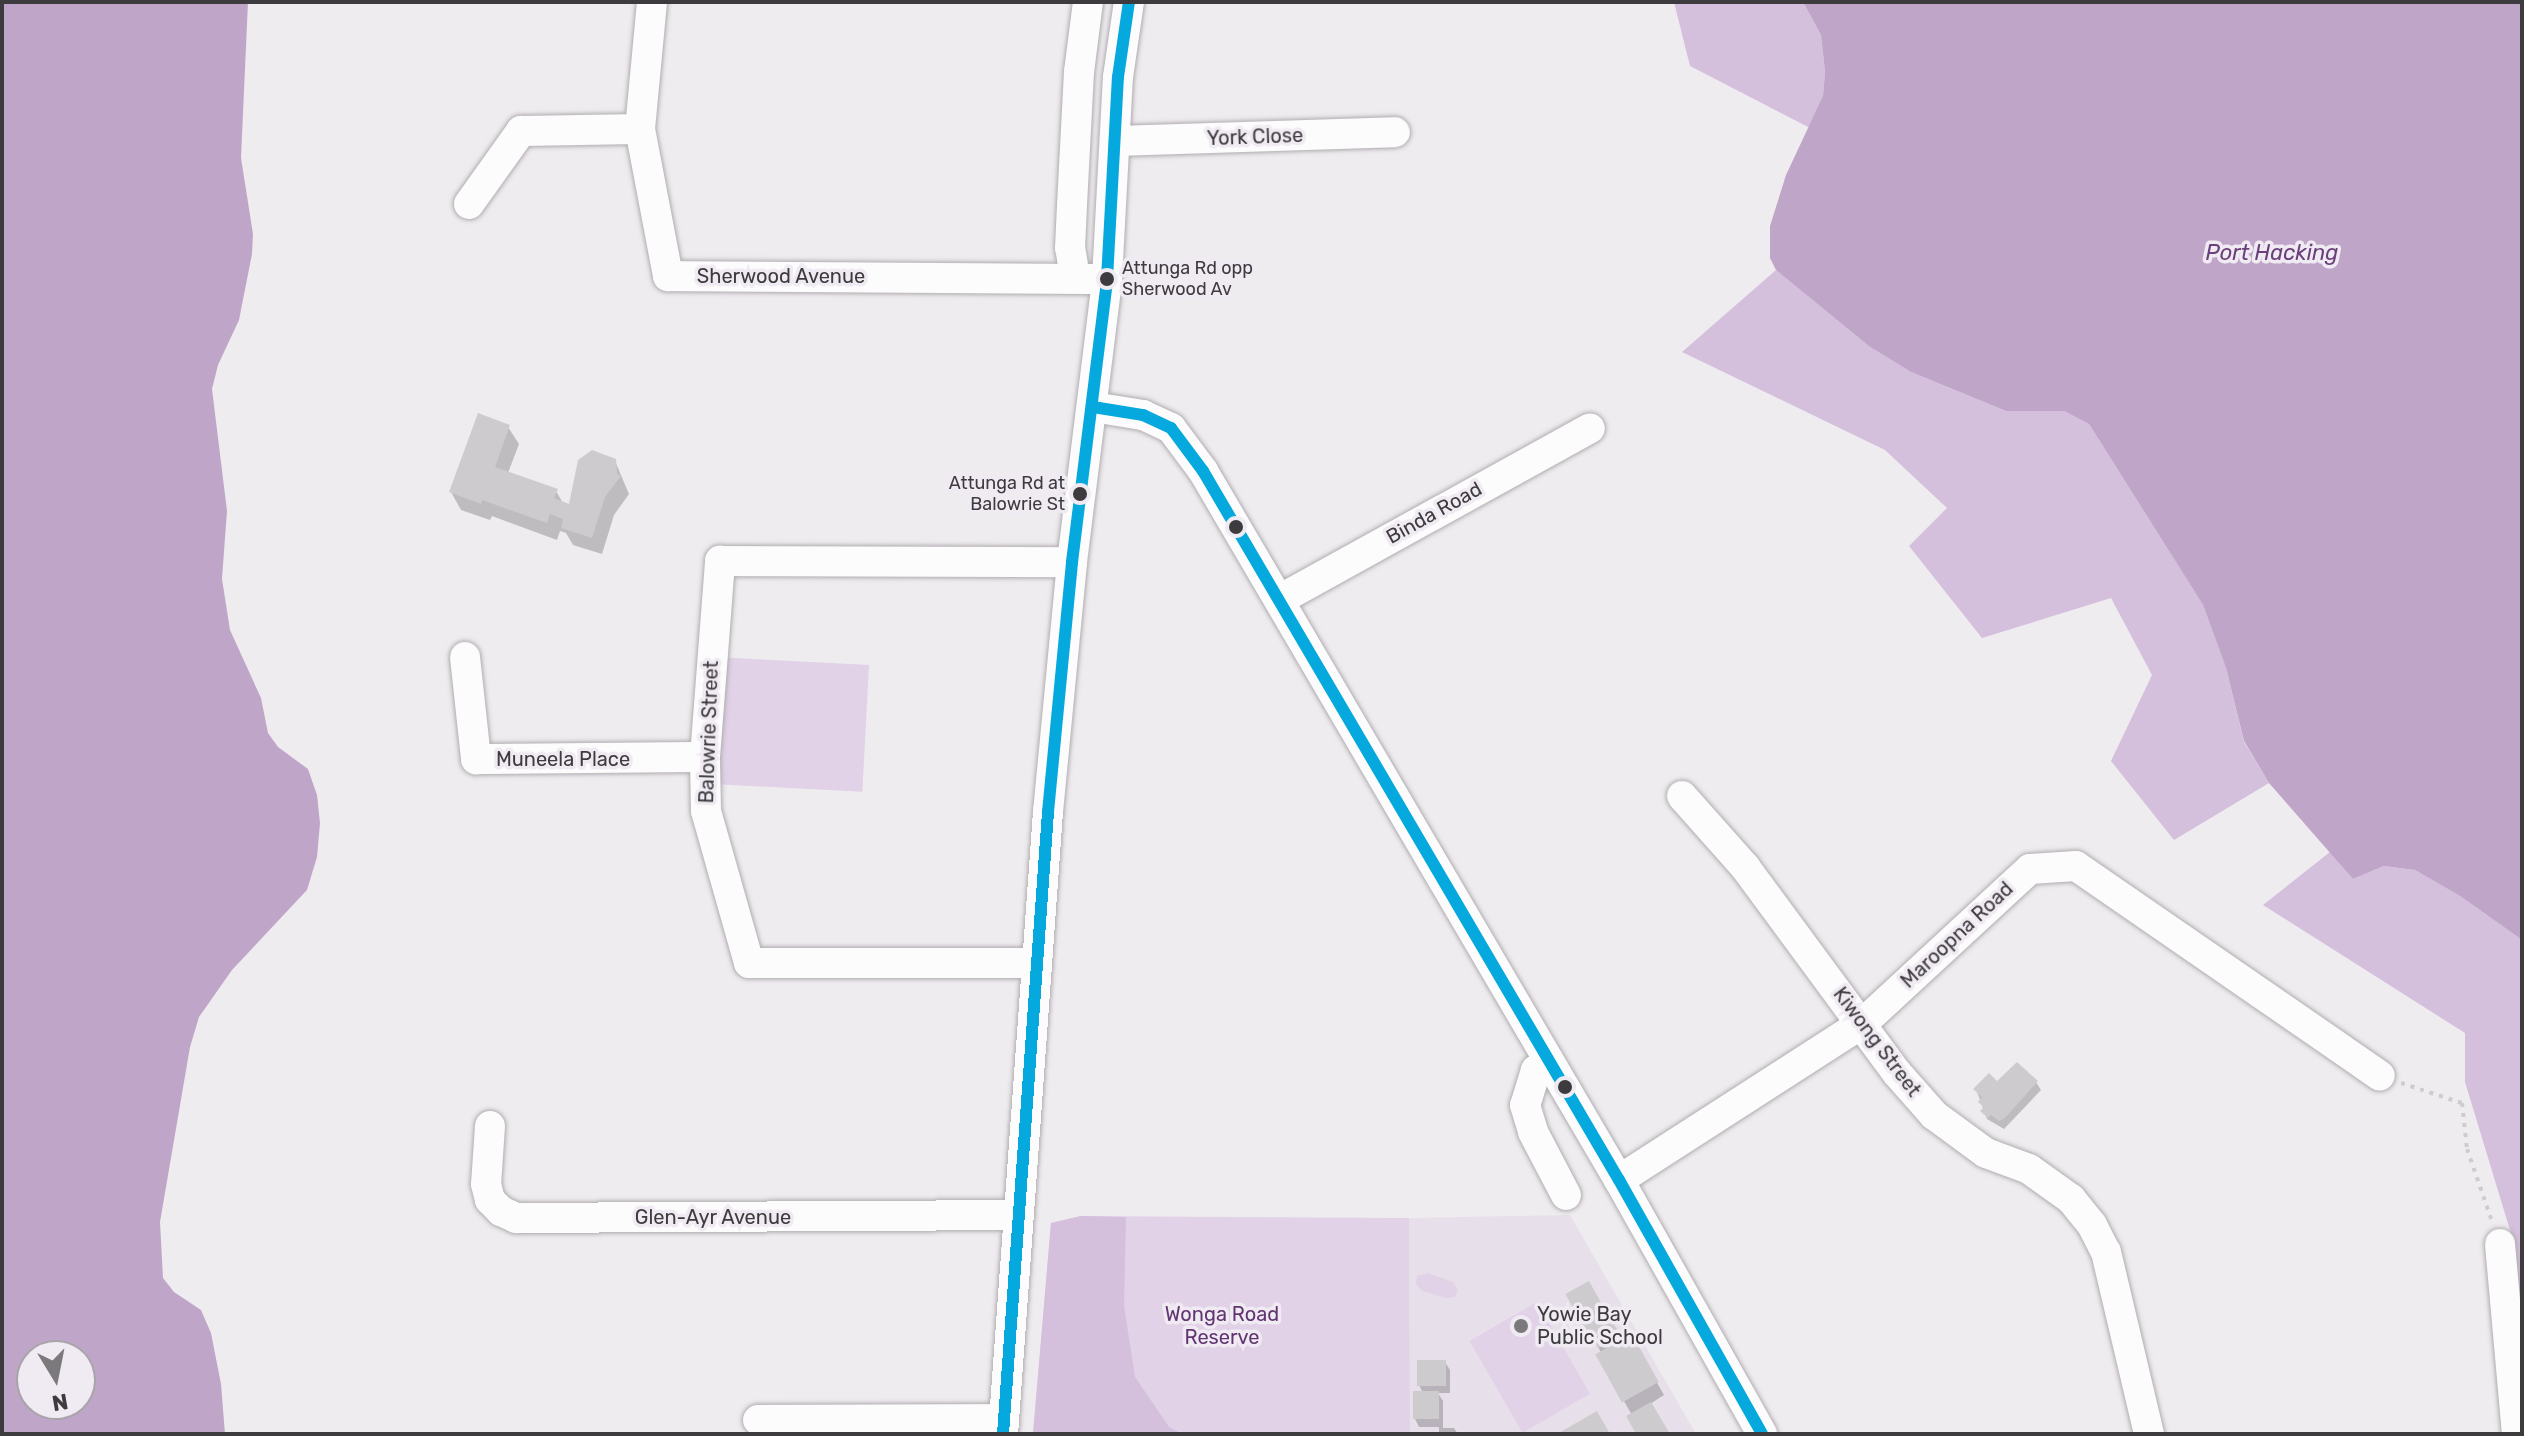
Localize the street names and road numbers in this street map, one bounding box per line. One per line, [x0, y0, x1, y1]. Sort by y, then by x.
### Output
street label: York Close [1206, 123, 1304, 151]
street label: Sherwood Avenue [697, 264, 865, 288]
street label: Binda Road [1382, 477, 1486, 549]
street label: Balowrie Street [695, 660, 723, 804]
street label: Muneela Place [496, 747, 630, 771]
street label: Maroopna Road [1896, 877, 2018, 993]
street label: Kiwong Street [1828, 983, 1926, 1101]
street label: Glen-Ayr Avenue [634, 1205, 792, 1229]

